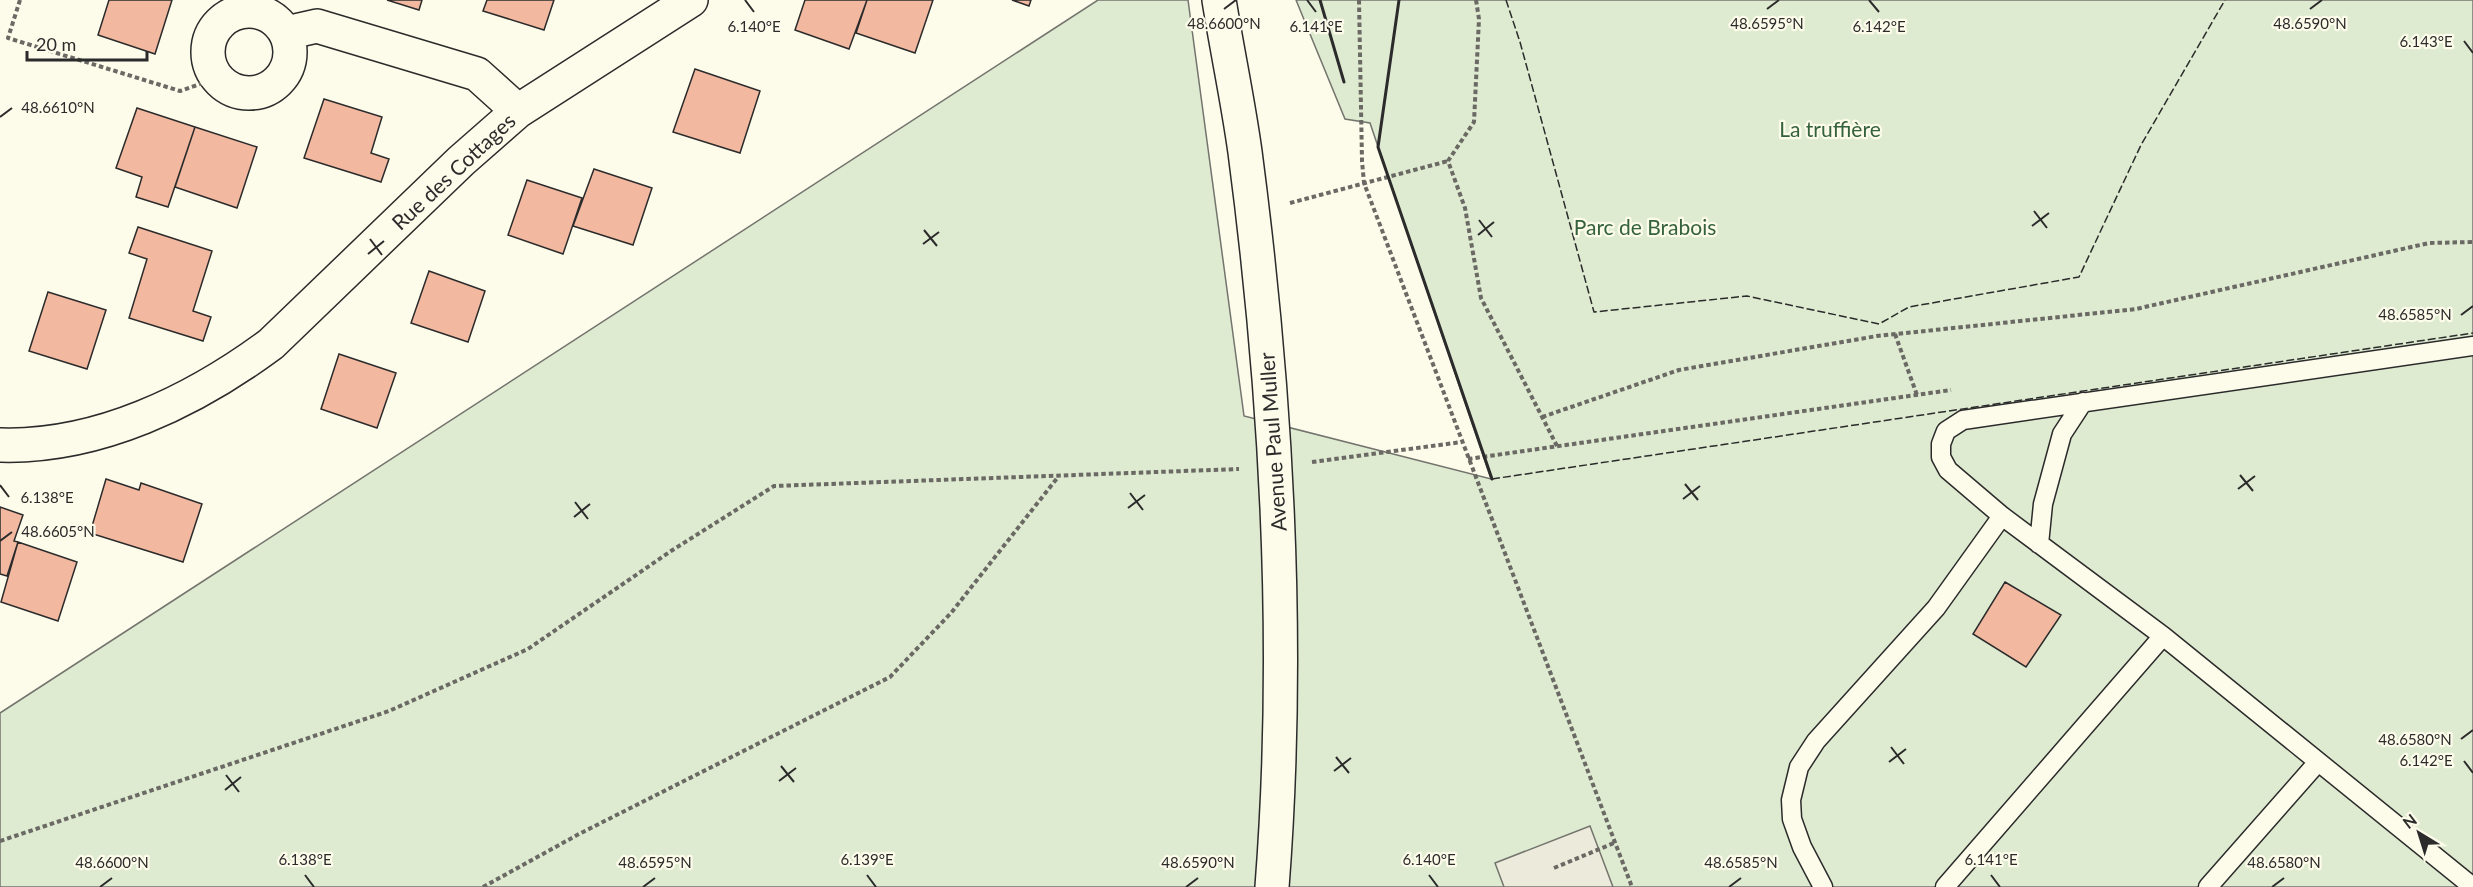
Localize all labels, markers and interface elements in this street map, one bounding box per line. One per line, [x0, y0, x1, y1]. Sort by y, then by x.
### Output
text: 48.6600°N [1187, 14, 1261, 32]
text: 48.6595°N [1730, 14, 1804, 32]
text: 48.6590°N [2273, 14, 2347, 32]
text: 6.140°E [727, 17, 781, 35]
text: 6.141°E [1289, 17, 1343, 35]
text: 6.142°E [1852, 17, 1906, 35]
scale bar [27, 24, 147, 62]
text: 6.143°E [2399, 32, 2453, 50]
text: 20 m [36, 33, 76, 55]
text: 48.6610°N [21, 98, 95, 116]
street label: Rue des Cottages [386, 107, 520, 235]
park label: La truffière [1779, 116, 1881, 141]
park label: Parc de Brabois [1574, 214, 1716, 239]
text: 48.6585°N [2378, 305, 2452, 323]
street label: Avenue Paul Muller [1253, 351, 1291, 532]
text: 6.138°E [20, 488, 74, 506]
text: 48.6605°N [21, 522, 95, 540]
text: 48.6580°N [2378, 730, 2452, 748]
text: 6.142°E [2399, 751, 2453, 769]
north arrow [2389, 803, 2449, 863]
text: N [2399, 810, 2420, 832]
text: 6.138°E [278, 850, 332, 868]
text: 6.139°E [840, 850, 894, 868]
text: 6.140°E [1402, 850, 1456, 868]
text: 6.141°E [1964, 850, 2018, 868]
text: 48.6600°N [75, 853, 149, 871]
text: 48.6595°N [618, 853, 692, 871]
text: 48.6590°N [1161, 853, 1235, 871]
text: 48.6585°N [1704, 853, 1778, 871]
text: 48.6580°N [2247, 853, 2321, 871]

